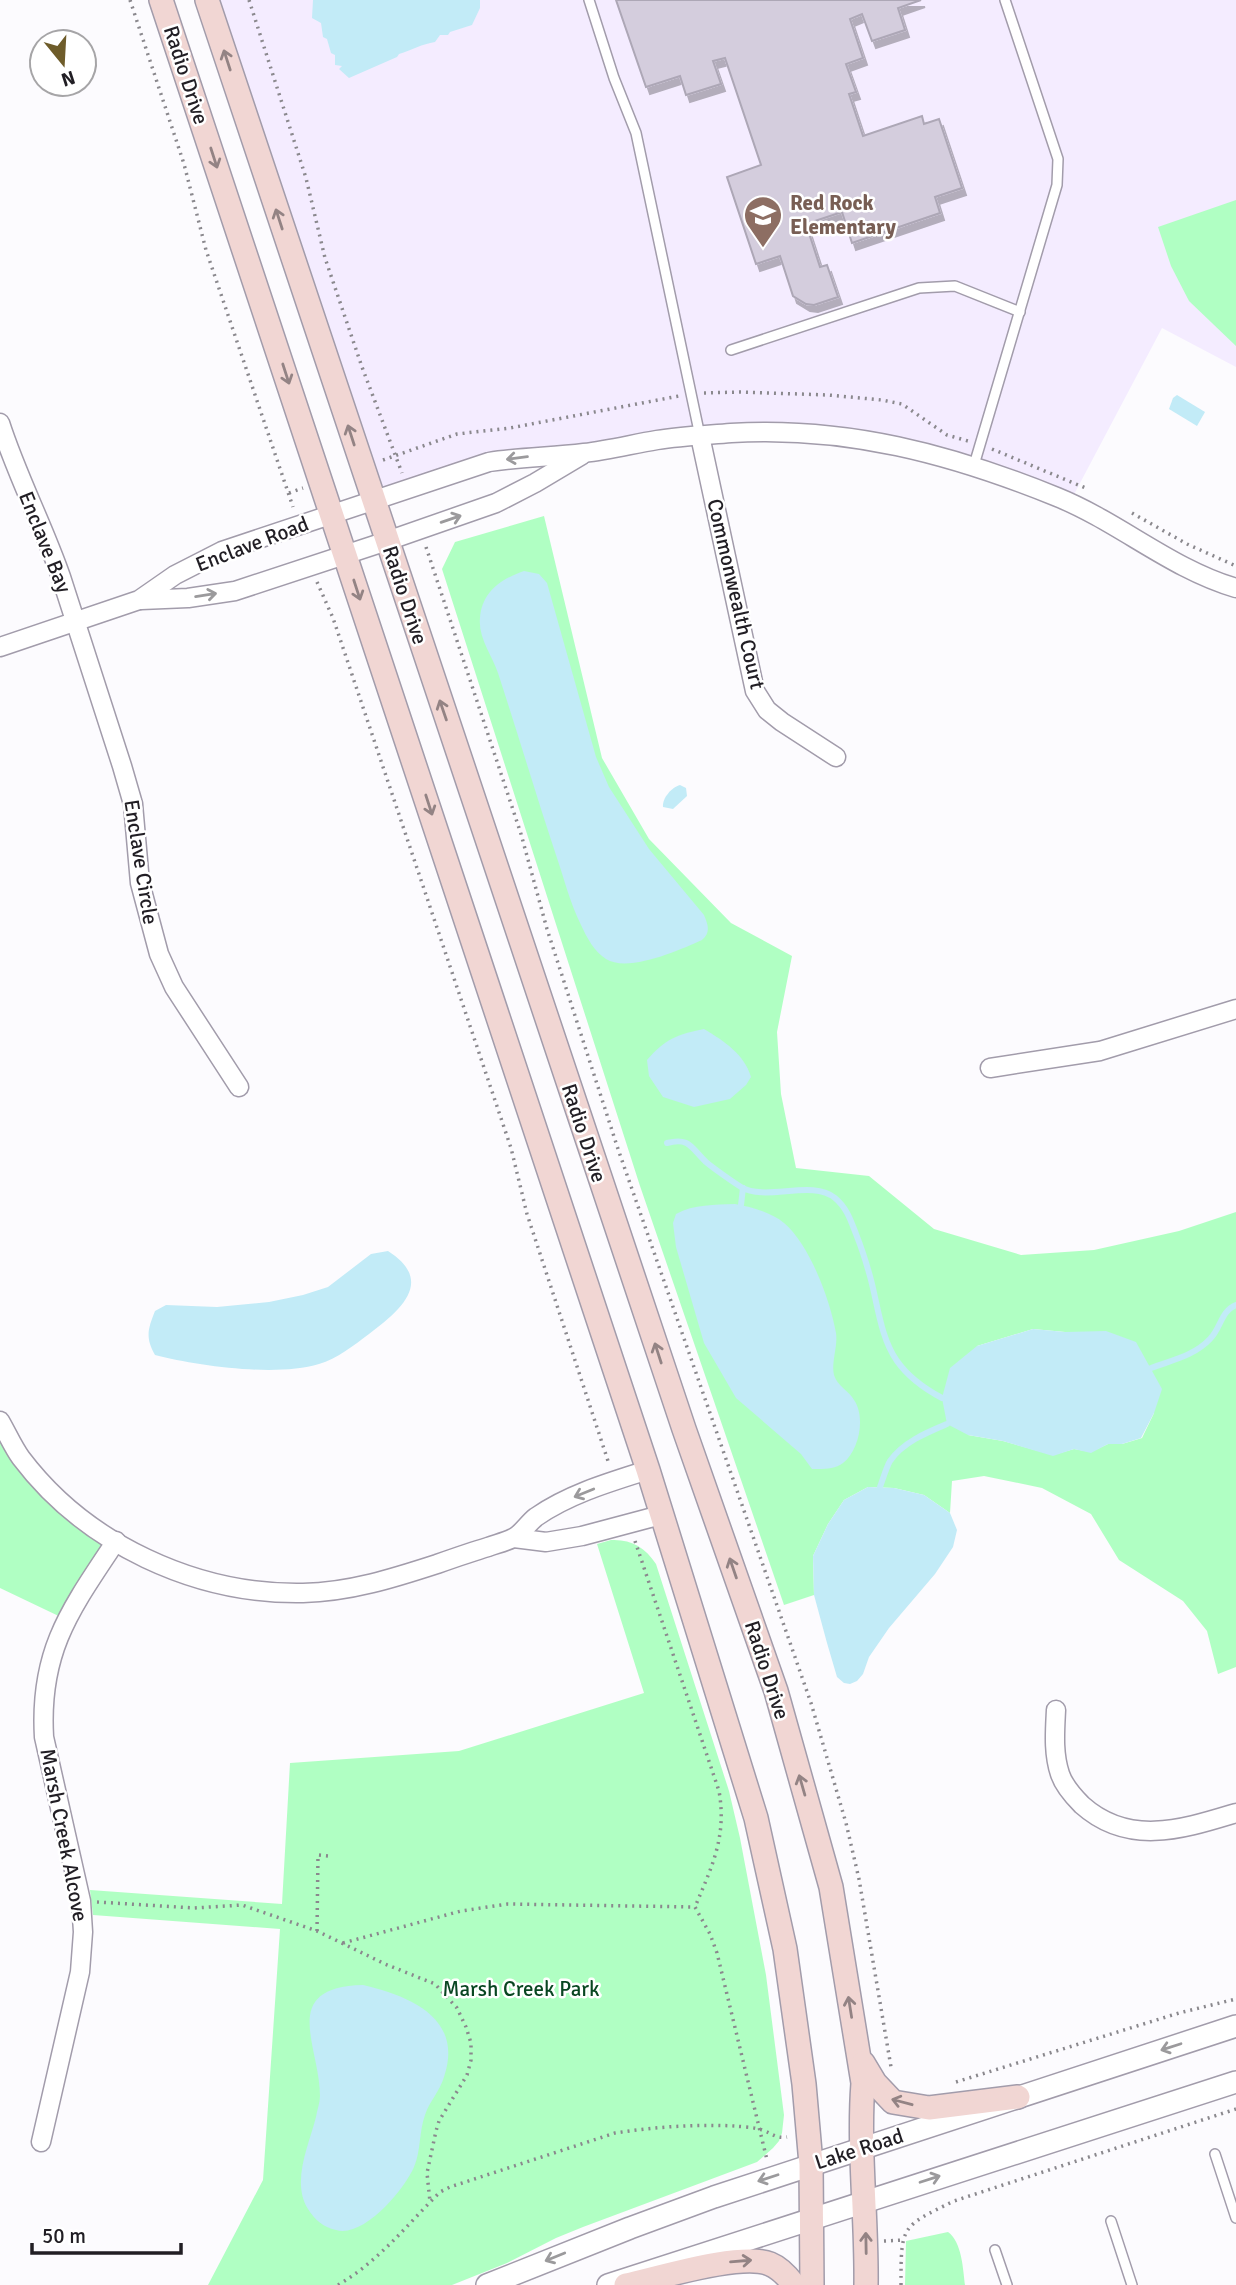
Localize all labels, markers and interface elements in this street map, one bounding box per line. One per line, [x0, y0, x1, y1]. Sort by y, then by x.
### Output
street label: Radio Drive [158, 22, 214, 128]
north arrow [28, 28, 98, 98]
one-way arrow [219, 49, 232, 71]
text: N [58, 65, 78, 92]
one-way arrow [209, 146, 221, 168]
place label: Red Rock Elementary [790, 190, 896, 240]
school or university icon: Red Rock Elementary [742, 194, 784, 249]
one-way arrow [272, 208, 284, 230]
one-way arrow [280, 362, 293, 384]
one-way arrow [344, 424, 356, 446]
one-way arrow [506, 451, 529, 464]
street label: Enclave Bay [13, 487, 77, 597]
street label: Commonwealth Court [701, 496, 771, 692]
street label: Enclave Road [192, 511, 312, 577]
one-way arrow [440, 512, 462, 525]
street label: Radio Drive [377, 542, 433, 648]
one-way arrow [352, 578, 364, 600]
one-way arrow [195, 588, 217, 601]
one-way arrow [436, 699, 448, 721]
one-way arrow [423, 794, 436, 816]
street label: Enclave Circle [118, 798, 164, 926]
street label: Radio Drive [556, 1080, 612, 1186]
one-way arrow [651, 1343, 663, 1365]
one-way arrow [574, 1487, 595, 1500]
one-way arrow [726, 1558, 738, 1580]
street label: Radio Drive [739, 1617, 795, 1723]
street label: Marsh Creek Alcove [34, 1746, 94, 1924]
one-way arrow [795, 1774, 808, 1797]
park label: Marsh Creek Park [442, 1976, 600, 2002]
one-way arrow [843, 1996, 856, 2019]
one-way arrow [1160, 2042, 1182, 2055]
one-way arrow [891, 2095, 914, 2108]
street label: Lake Road [811, 2122, 907, 2176]
one-way arrow [919, 2172, 941, 2185]
one-way arrow [758, 2173, 780, 2186]
scale bar [32, 2212, 180, 2256]
text: 50 m [42, 2223, 86, 2249]
one-way arrow [859, 2231, 873, 2254]
one-way arrow [545, 2252, 566, 2265]
one-way arrow [729, 2254, 752, 2267]

